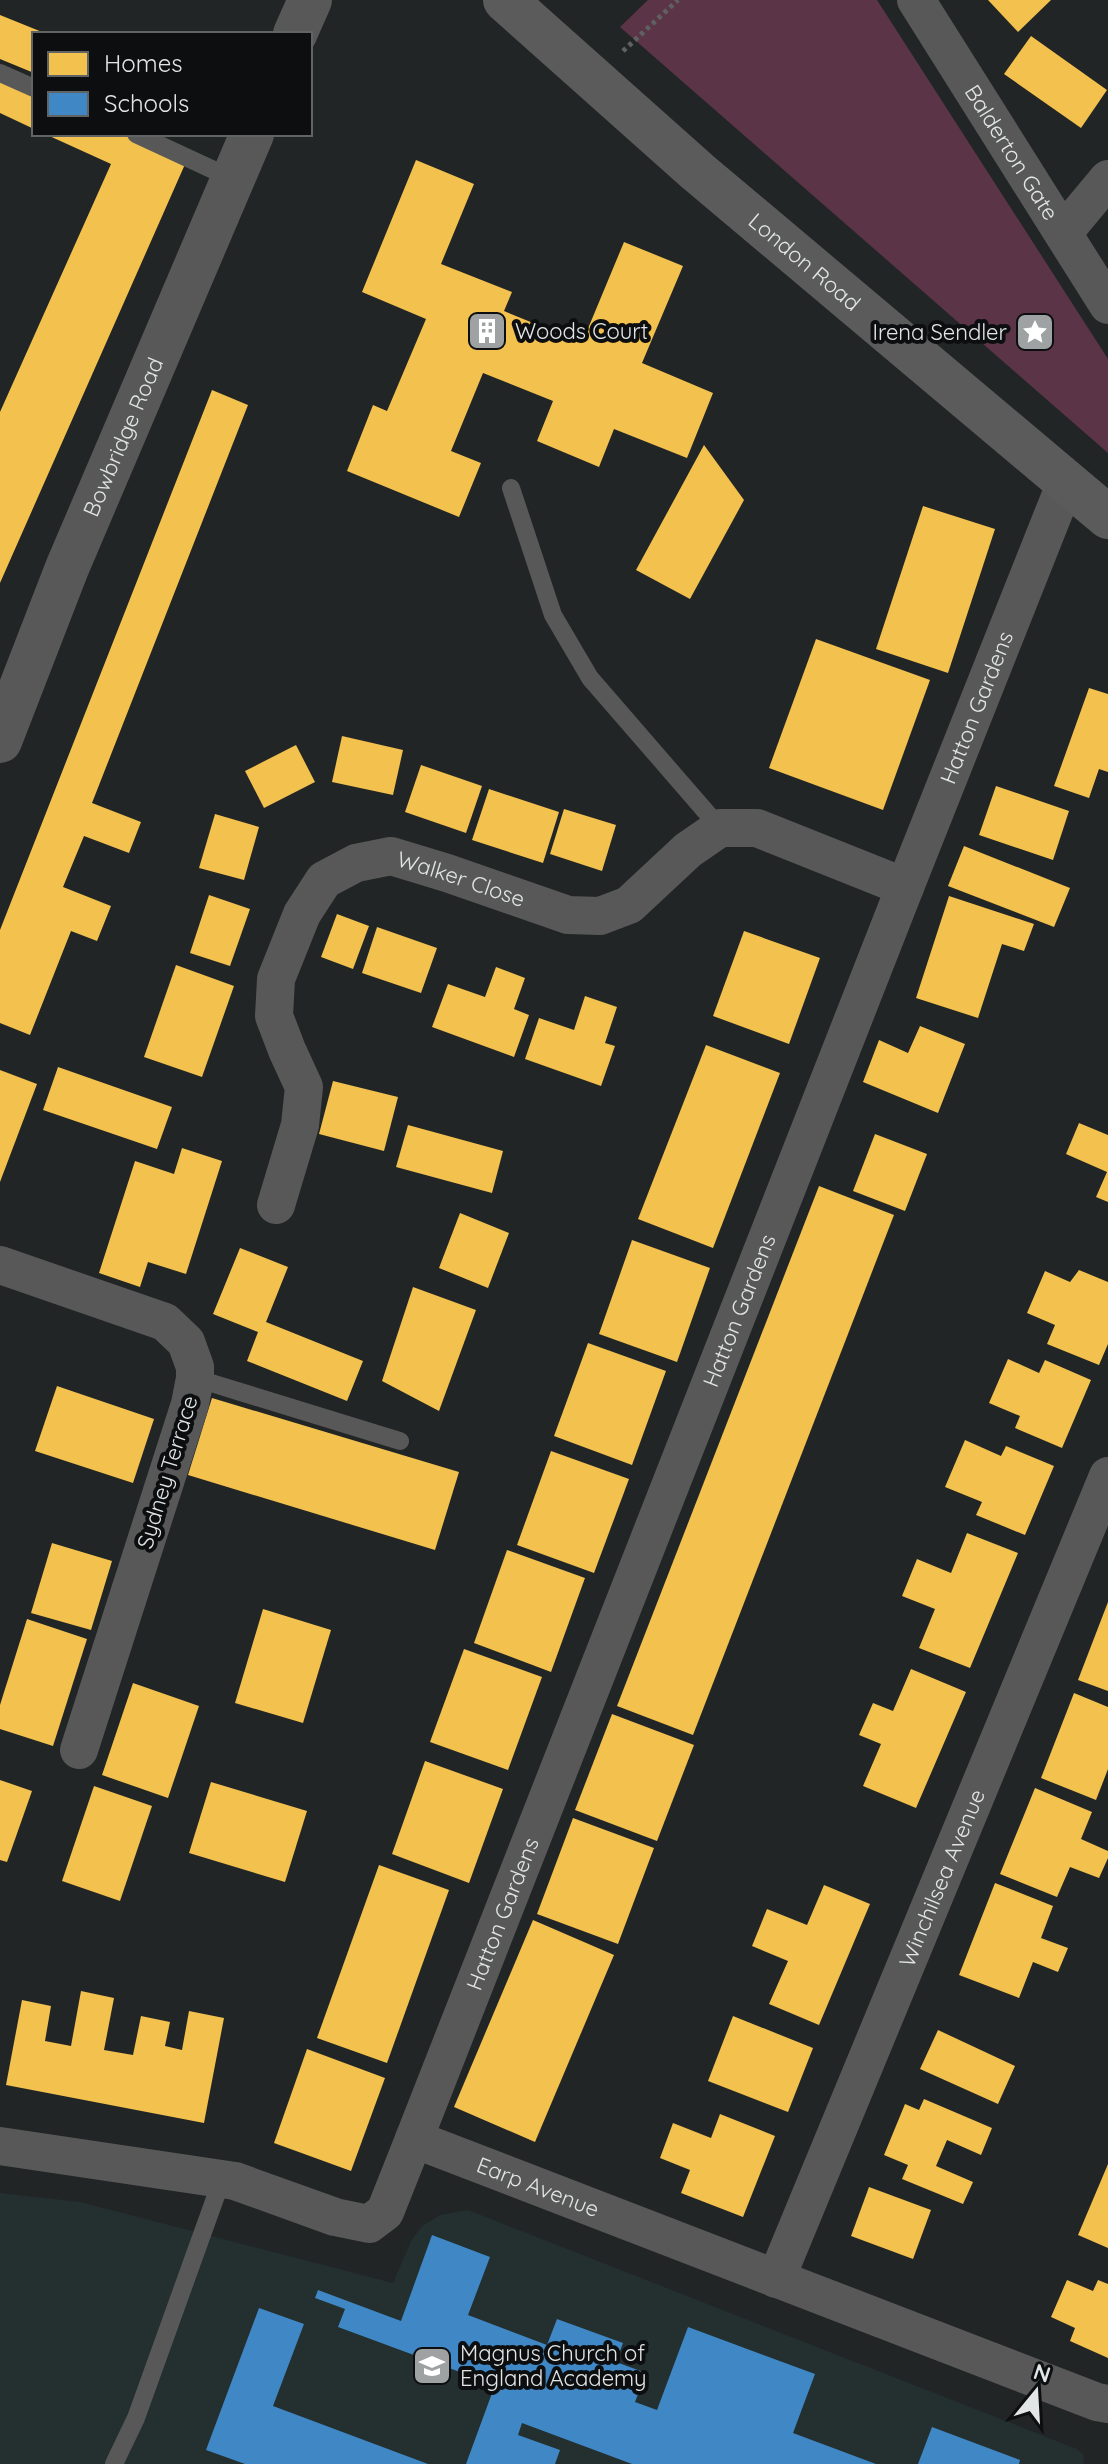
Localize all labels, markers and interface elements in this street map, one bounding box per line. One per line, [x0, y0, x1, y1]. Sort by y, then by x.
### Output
legend [32, 32, 312, 136]
text: Homes [104, 48, 182, 78]
street label: Balderton Gate [959, 79, 1065, 225]
text: Schools [104, 88, 189, 118]
street label: London Road [743, 207, 866, 317]
building icon: Woods Court [466, 310, 508, 352]
place icon: Irena Sendler [1014, 311, 1056, 353]
place label: Woods Court [515, 317, 648, 345]
place label: Irena Sendler [872, 318, 1008, 346]
street label: Bowbridge Road [77, 353, 169, 521]
street label: Hatton Gardens [933, 627, 1019, 788]
street label: Walker Close [394, 845, 529, 913]
street label: Hatton Gardens [696, 1230, 782, 1391]
street label: Sydney Terrace [130, 1392, 204, 1552]
street label: Winchilsea Avenue [893, 1785, 991, 1971]
street label: Hatton Gardens [460, 1833, 545, 1994]
street label: Earp Avenue [473, 2151, 603, 2223]
place label: Magnus Church of England Academy [460, 2339, 647, 2392]
school or university icon: Magnus Church of England Academy [411, 2345, 453, 2387]
north arrow [996, 2352, 1076, 2432]
text: N [1030, 2357, 1054, 2389]

